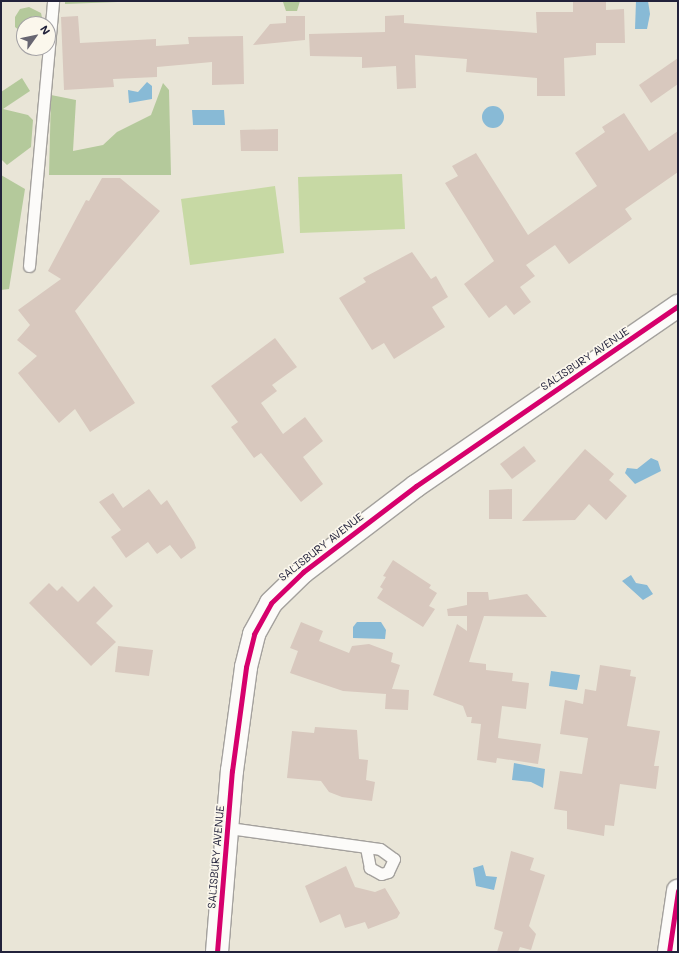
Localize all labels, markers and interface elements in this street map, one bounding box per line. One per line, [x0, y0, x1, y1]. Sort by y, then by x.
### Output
north arrow [16, 16, 56, 56]
text: N [37, 22, 54, 37]
street label: SALISBURY AVENUE [538, 325, 632, 393]
street label: SALISBURY AVENUE [276, 510, 366, 584]
street label: SALISBURY AVENUE [205, 805, 227, 909]

